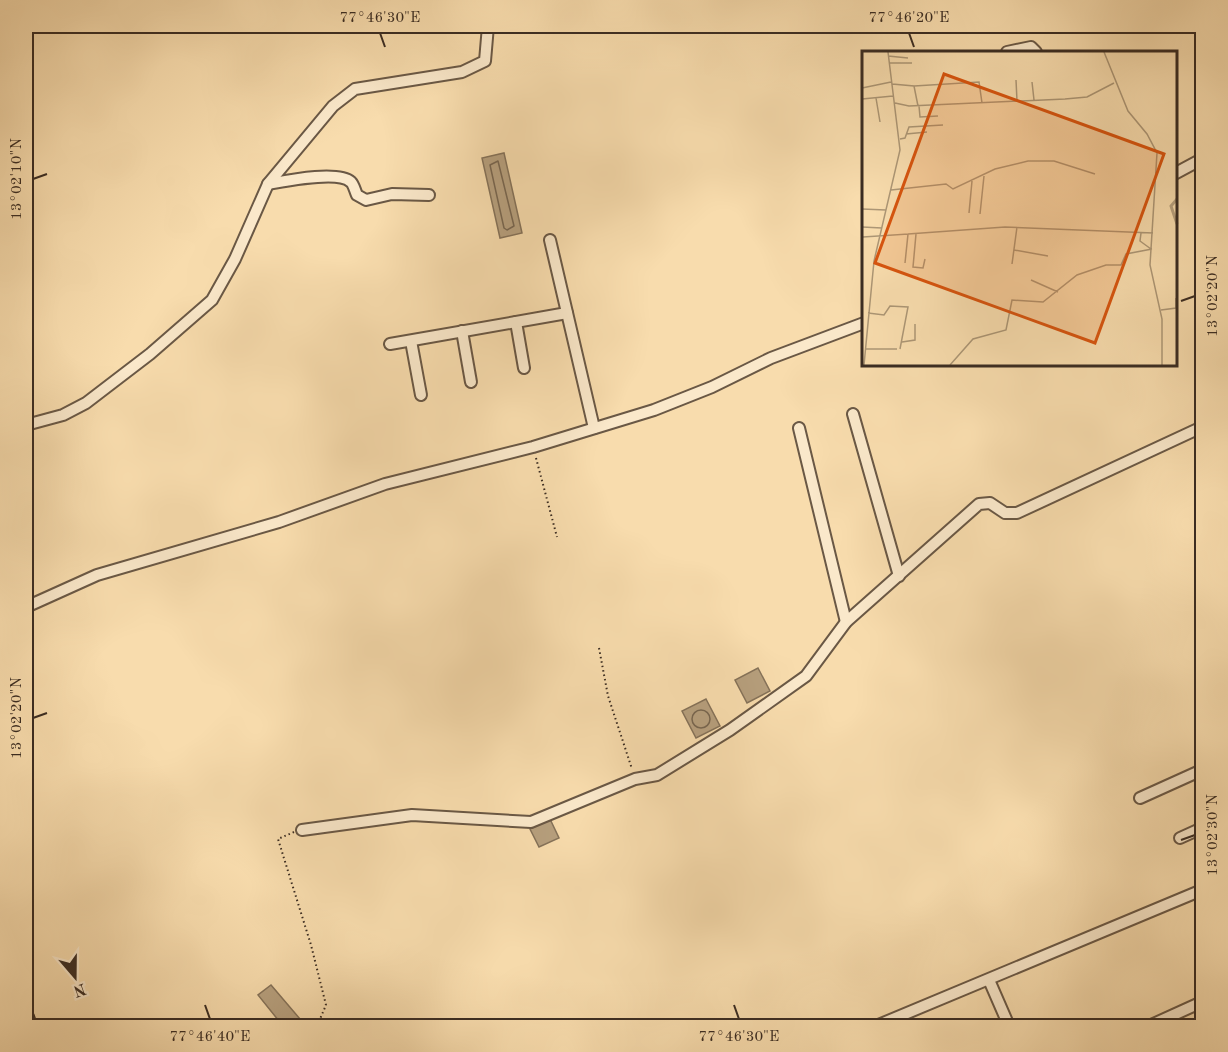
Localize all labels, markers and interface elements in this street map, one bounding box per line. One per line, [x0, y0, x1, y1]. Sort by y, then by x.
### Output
text: 77°46'30"E [340, 11, 420, 26]
text: 77°46'20"E [869, 11, 949, 26]
inset map [862, 51, 1177, 366]
text: 13°02'10"N [10, 138, 25, 220]
text: 13°02'20"N [1206, 255, 1221, 337]
text: 13°02'20"N [10, 677, 25, 759]
text: 13°02'30"N [1206, 794, 1221, 876]
north arrow [45, 947, 105, 1007]
text: N [70, 980, 88, 999]
text: 77°46'40"E [170, 1030, 250, 1045]
text: 77°46'30"E [699, 1030, 779, 1045]

